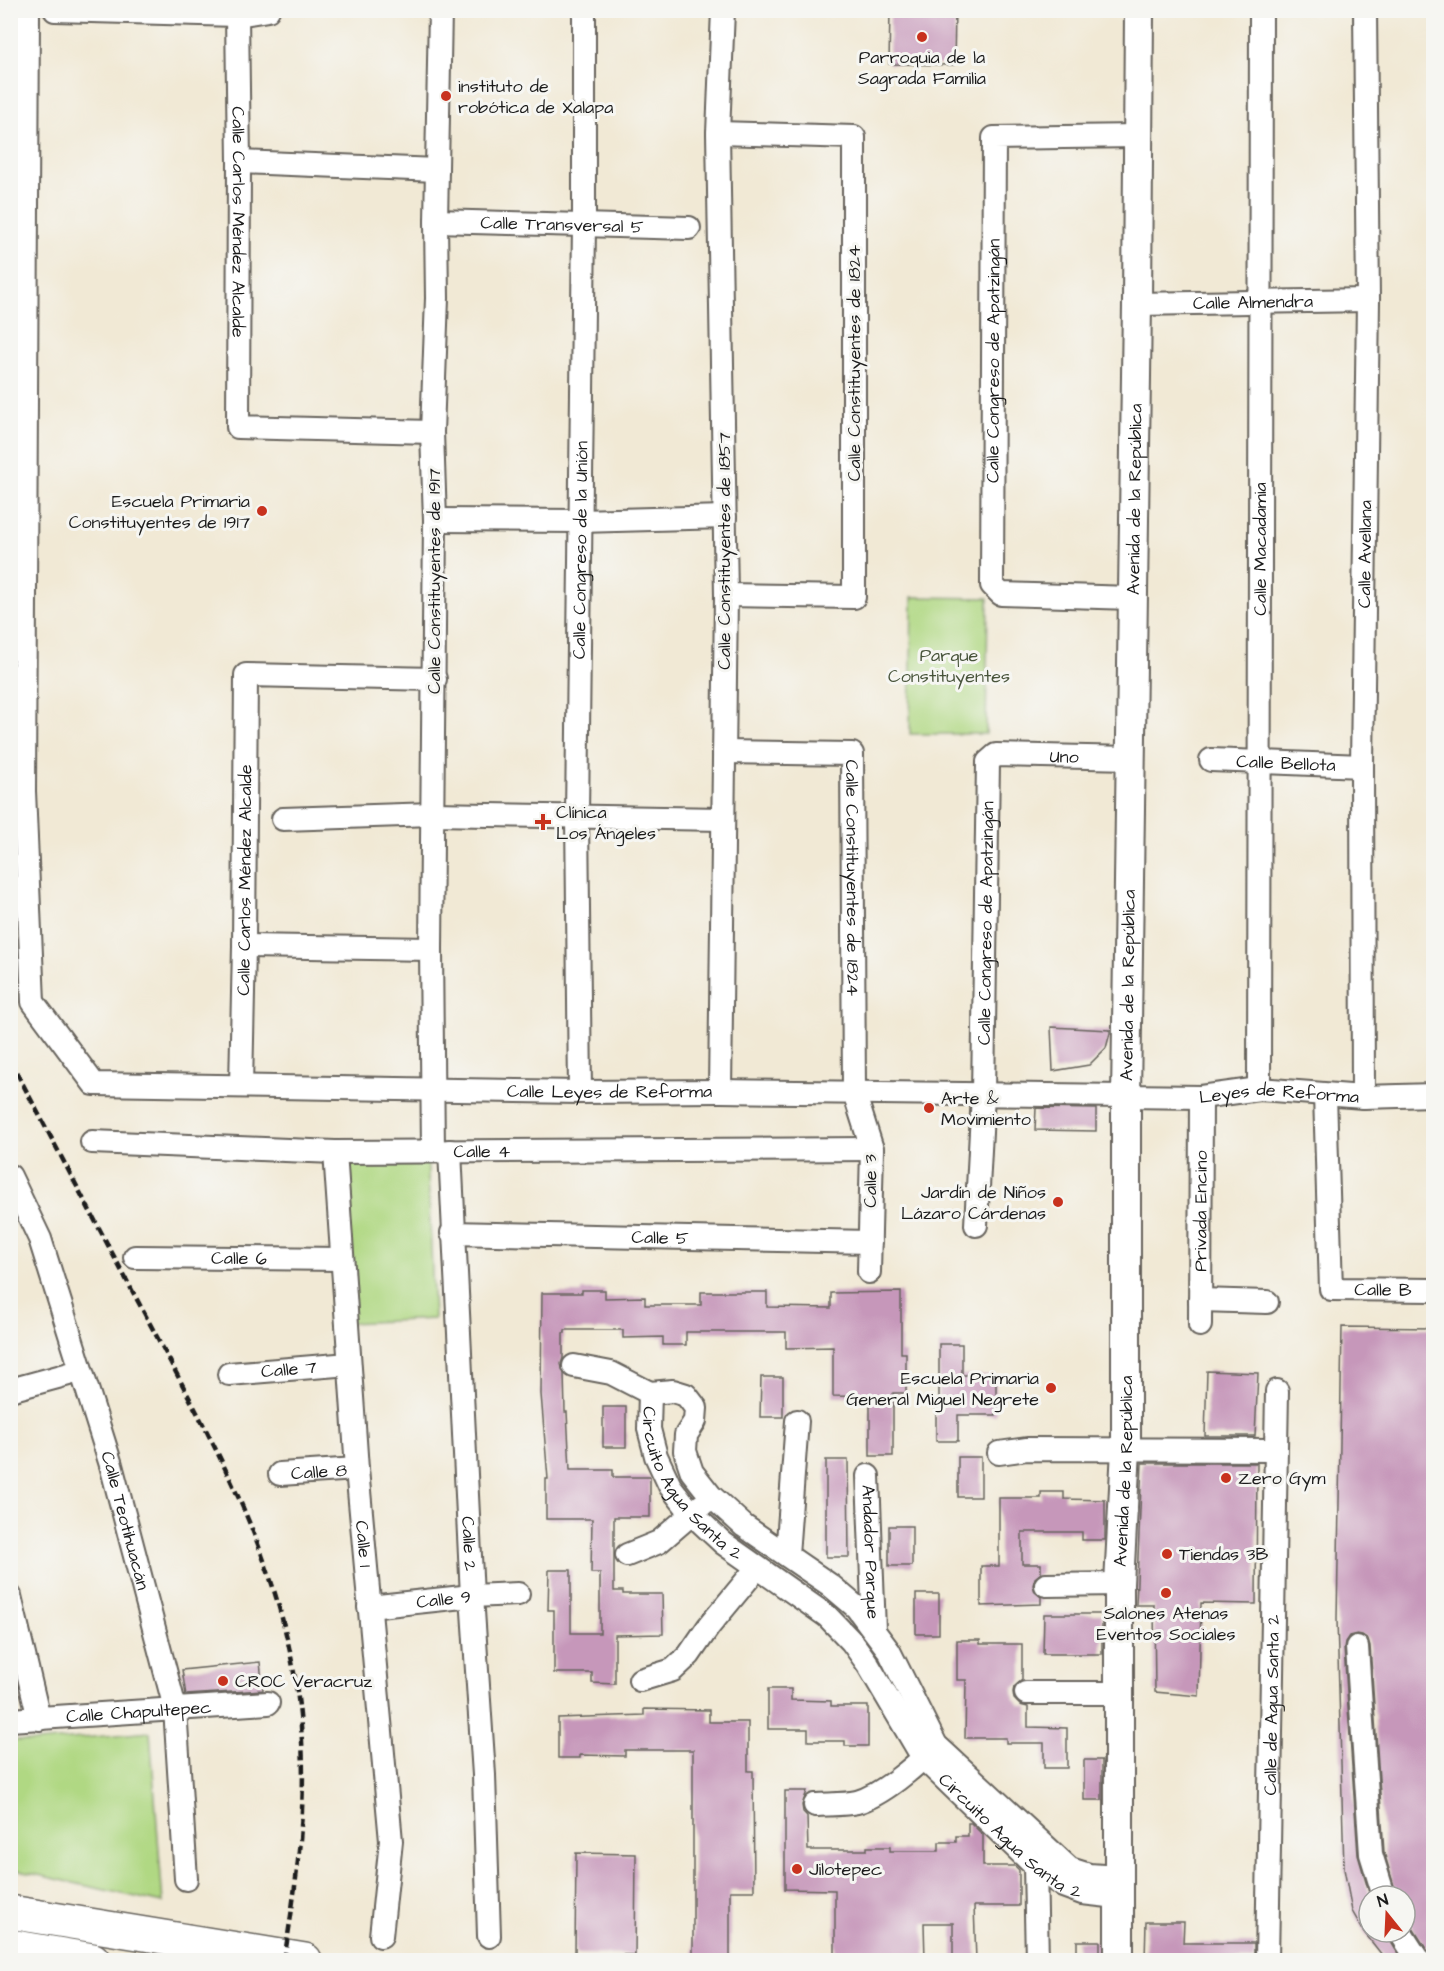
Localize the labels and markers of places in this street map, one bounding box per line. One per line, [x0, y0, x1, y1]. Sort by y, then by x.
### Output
marker: Parroquia de la Sagrada Familia [915, 30, 929, 44]
place label: Parroquia de la Sagrada Familia [858, 45, 986, 92]
place label: instituto de robótica de Xalapa [458, 74, 613, 120]
marker: instituto de robótica de Xalapa [439, 89, 453, 103]
place label: Escuela Primaria Constituyentes de 1917 [69, 489, 250, 536]
marker: Escuela Primaria Constituyentes de 1917 [255, 504, 269, 518]
place label: Clínica Los Ángeles [556, 800, 656, 847]
marker: Clínica Los Ángeles [534, 813, 552, 831]
place label: Arte & Movimiento [941, 1086, 1031, 1132]
marker: Arte & Movimiento [922, 1101, 936, 1115]
place label: Jardín de Niños Lázaro Cárdenas [901, 1180, 1046, 1226]
marker: Jardín de Niños Lázaro Cárdenas [1051, 1195, 1065, 1209]
place label: Escuela Primaria General Miguel Negrete [846, 1366, 1039, 1413]
marker: Escuela Primaria General Miguel Negrete [1044, 1381, 1058, 1395]
place label: Zero Gym [1238, 1466, 1325, 1492]
marker: Zero Gym [1219, 1471, 1233, 1485]
place label: Tiendas 3B [1179, 1542, 1268, 1567]
marker: Tiendas 3B [1160, 1547, 1174, 1561]
marker: Salones Atenas Eventos Sociales [1159, 1586, 1173, 1600]
place label: Salones Atenas Eventos Sociales [1097, 1601, 1235, 1647]
place label: CROC Veracruz [235, 1669, 372, 1694]
marker: CROC Veracruz [216, 1674, 230, 1688]
place label: Jilotepec [809, 1857, 882, 1882]
marker: Jilotepec [790, 1862, 804, 1876]

